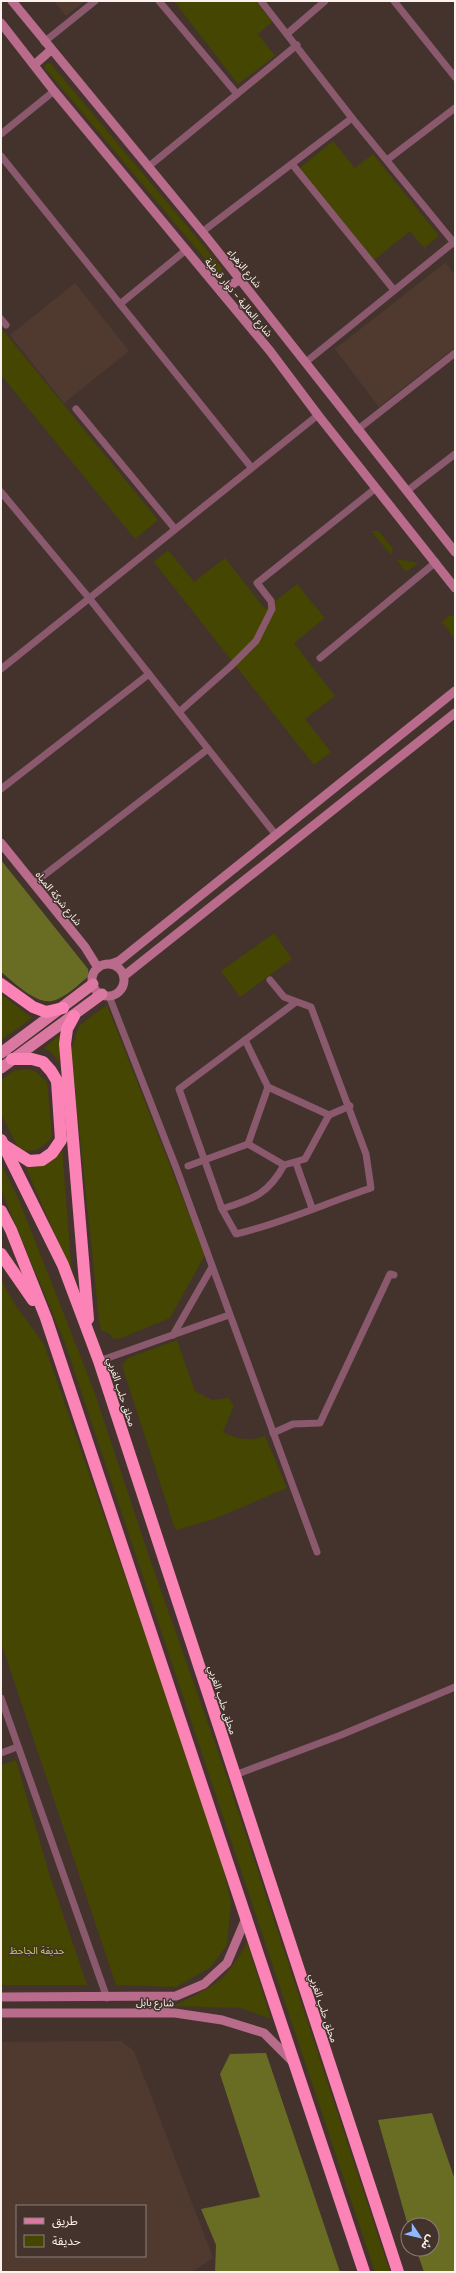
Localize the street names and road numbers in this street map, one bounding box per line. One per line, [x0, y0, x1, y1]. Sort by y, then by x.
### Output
street label: شارع الزهراء [224, 246, 264, 291]
street label: شارع المالية - دوار قرطبة [201, 255, 275, 340]
street label: شارع شركة المياه [32, 868, 85, 929]
street label: محلق حلب الغربي [103, 1356, 139, 1429]
street label: محلق حلب الغربي [204, 1664, 240, 1737]
street label: محلق حلب الغربي [305, 1972, 341, 2045]
street label: شارع بابل [136, 1996, 174, 2010]

